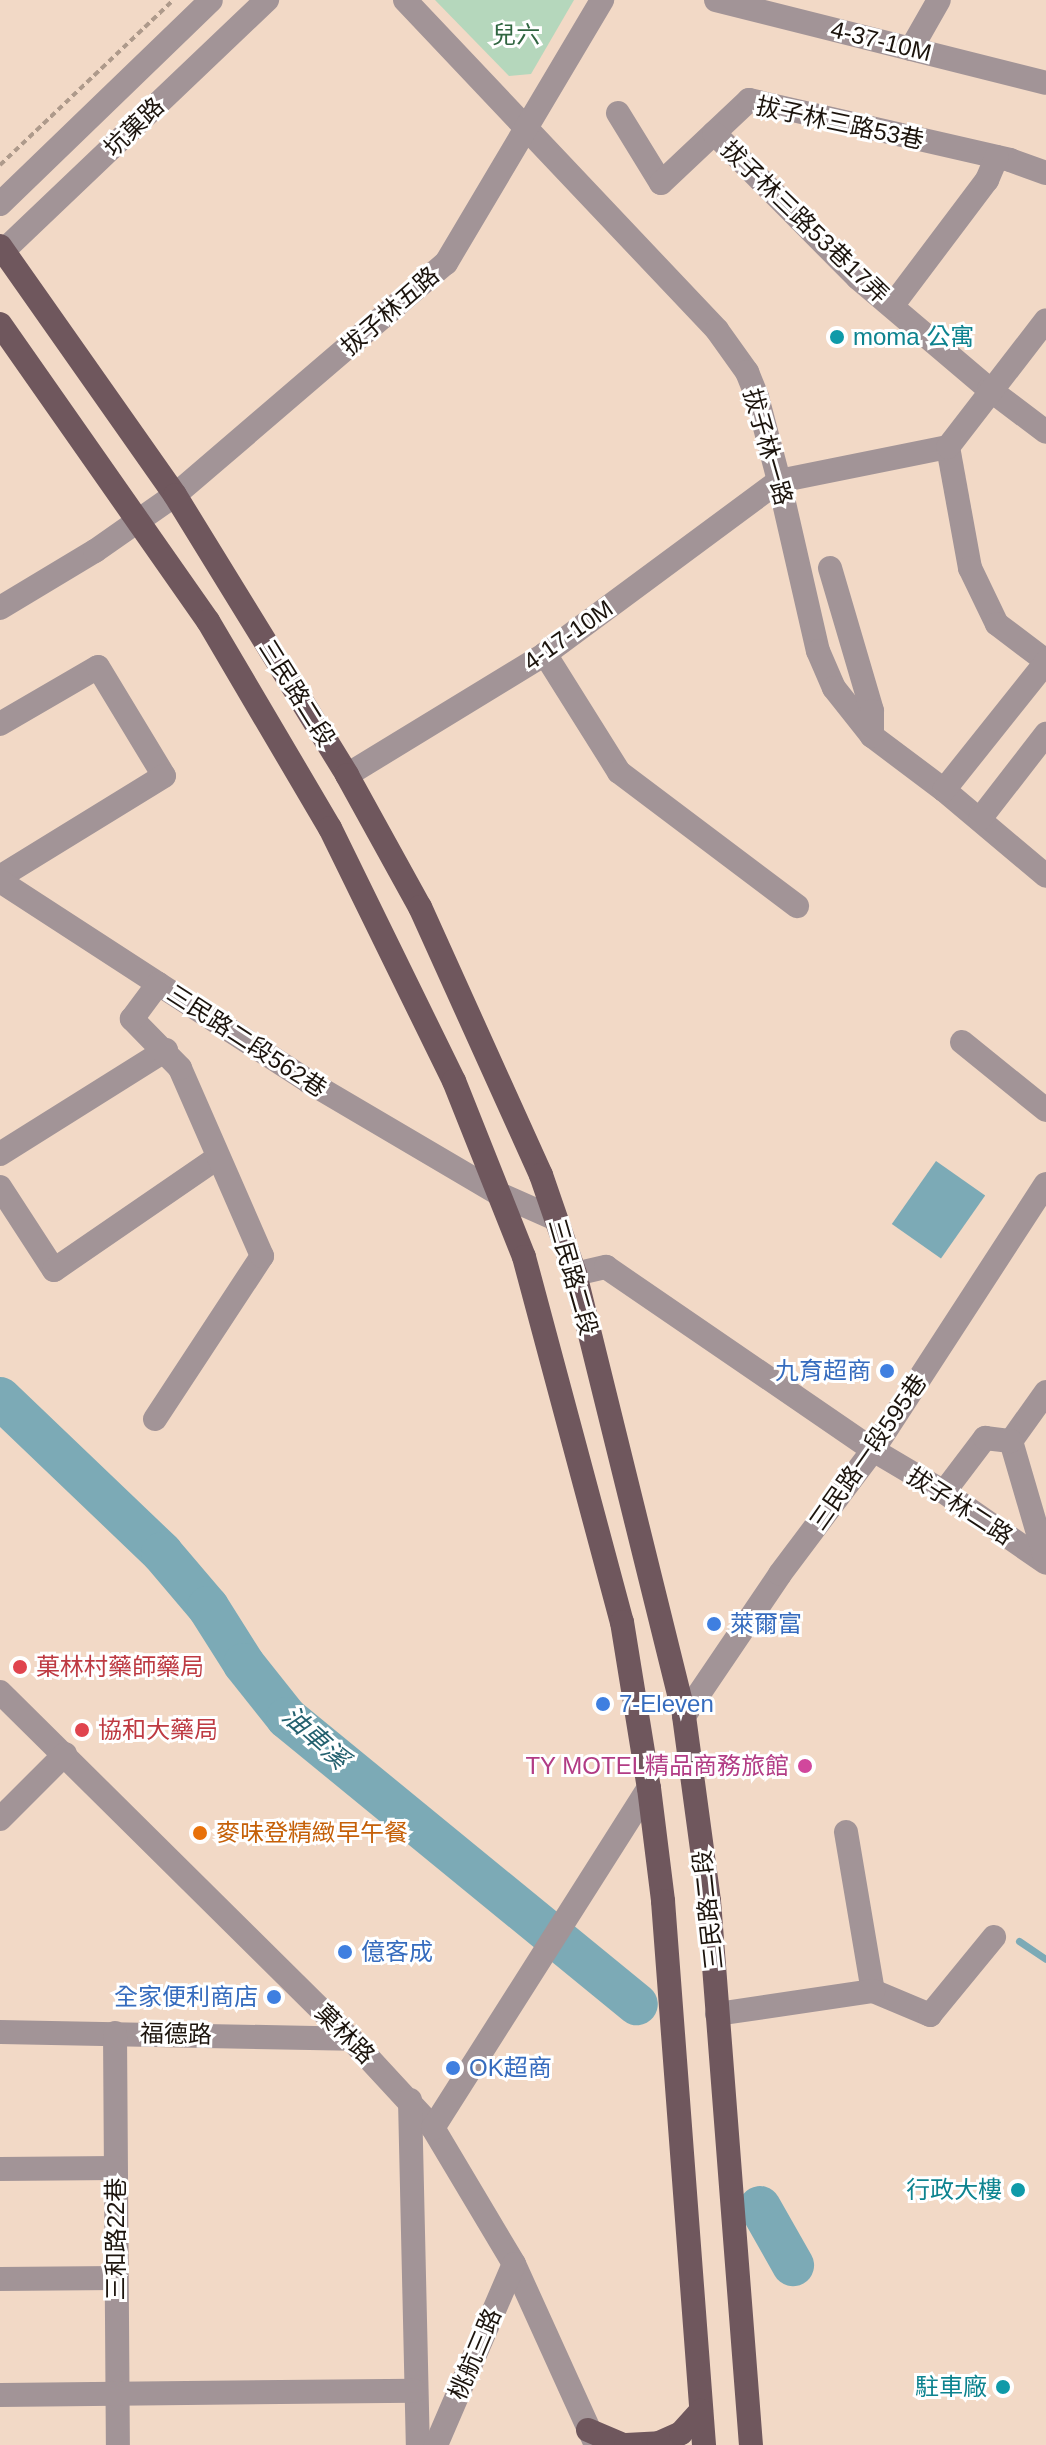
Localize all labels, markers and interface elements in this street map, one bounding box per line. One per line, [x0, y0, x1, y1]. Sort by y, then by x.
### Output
street label: 4-37-10M [828, 15, 934, 67]
park label: 兒六 [492, 21, 540, 49]
street label: 拔子林三路53巷 [754, 91, 926, 155]
street label: 坑菓路 [98, 92, 170, 162]
street label: 拔子林三路53巷17弄 [715, 135, 895, 309]
street label: 拔子林五路 [335, 261, 445, 361]
place label: moma 公寓 [853, 323, 974, 351]
marker: moma 公寓 [828, 328, 846, 346]
street label: 拔子林一路 [738, 385, 798, 509]
street label: 4-17-10M [518, 594, 618, 676]
street label: 三民路二段 [253, 634, 341, 752]
street label: 三民路二段562巷 [162, 979, 332, 1103]
street label: 三民路二段 [543, 1215, 603, 1339]
place label: 九育超商 [775, 1357, 871, 1385]
marker: 九育超商 [878, 1362, 896, 1380]
street label: 三民路一段595巷 [803, 1368, 933, 1536]
street label: 拔子林二路 [902, 1461, 1018, 1551]
place label: 萊爾富 [730, 1610, 802, 1638]
marker: 萊爾富 [705, 1615, 723, 1633]
place label: 菓林村藥師藥局 [36, 1653, 204, 1681]
marker: 菓林村藥師藥局 [11, 1658, 29, 1676]
place label: 7-Eleven [619, 1690, 714, 1718]
marker: 7-Eleven [594, 1695, 612, 1713]
water label: 油車溪 [276, 1700, 354, 1776]
place label: 協和大藥局 [98, 1716, 218, 1744]
marker: 協和大藥局 [73, 1721, 91, 1739]
place label: TY MOTEL精品商務旅館 [525, 1752, 789, 1780]
marker: TY MOTEL精品商務旅館 [796, 1757, 814, 1775]
place label: 麥味登精緻早午餐 [216, 1819, 408, 1847]
marker: 麥味登精緻早午餐 [191, 1824, 209, 1842]
street label: 三民路二段 [687, 1849, 729, 1971]
place label: 億客成 [361, 1938, 433, 1966]
marker: 億客成 [336, 1943, 354, 1961]
place label: 全家便利商店 [114, 1983, 258, 2011]
marker: 全家便利商店 [265, 1988, 283, 2006]
street label: 菓林路 [309, 1998, 381, 2070]
street label: 福德路 [140, 2019, 212, 2049]
place label: OK超商 [469, 2054, 552, 2082]
marker: OK超商 [444, 2059, 462, 2077]
place label: 行政大樓 [906, 2176, 1002, 2204]
street label: 三和路22巷 [102, 2178, 130, 2300]
marker: 行政大樓 [1009, 2181, 1027, 2199]
street label: 桃航三路 [443, 2304, 507, 2404]
place label: 駐車廠 [915, 2373, 987, 2401]
marker: 駐車廠 [994, 2378, 1012, 2396]

